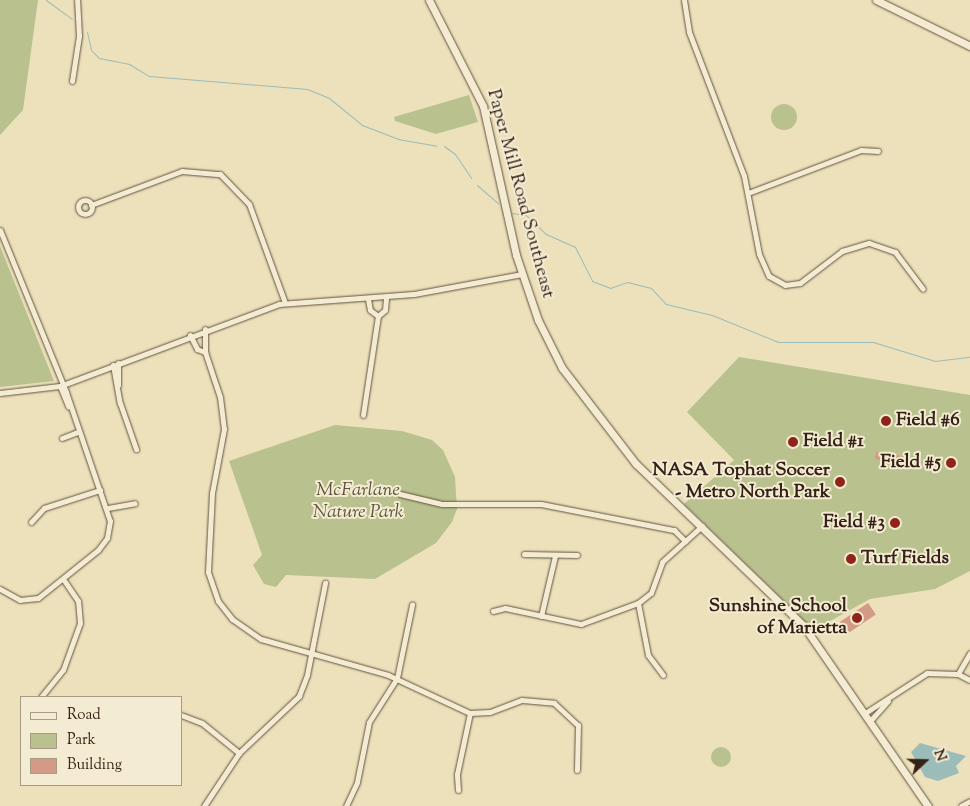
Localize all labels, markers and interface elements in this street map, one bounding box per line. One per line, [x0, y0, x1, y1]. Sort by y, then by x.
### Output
street label: Paper Mill Road Southeast [481, 87, 559, 301]
place label: Field #6 [896, 410, 960, 432]
marker: Field #6 [880, 415, 892, 427]
place label: Field #1 [803, 431, 864, 453]
marker: Field #1 [787, 436, 799, 448]
place label: Field #5 [880, 452, 941, 474]
marker: Field #5 [945, 457, 957, 469]
place label: NASA Tophat Soccer - Metro North Park [652, 460, 830, 504]
marker: NASA Tophat Soccer - Metro North Park [834, 476, 846, 488]
park label: McFarlane Nature Park [313, 480, 403, 524]
place label: Field #3 [823, 512, 885, 534]
marker: Field #3 [889, 517, 901, 529]
place label: Turf Fields [861, 548, 949, 570]
marker: Turf Fields [845, 553, 857, 565]
place label: Sunshine School of Marietta [709, 596, 847, 640]
marker: Sunshine School of Marietta [851, 612, 863, 624]
legend [20, 696, 182, 786]
text: Road [67, 705, 101, 726]
text: Park [67, 730, 96, 751]
north arrow [900, 736, 950, 786]
text: N [928, 747, 950, 764]
text: Building [67, 755, 122, 776]

